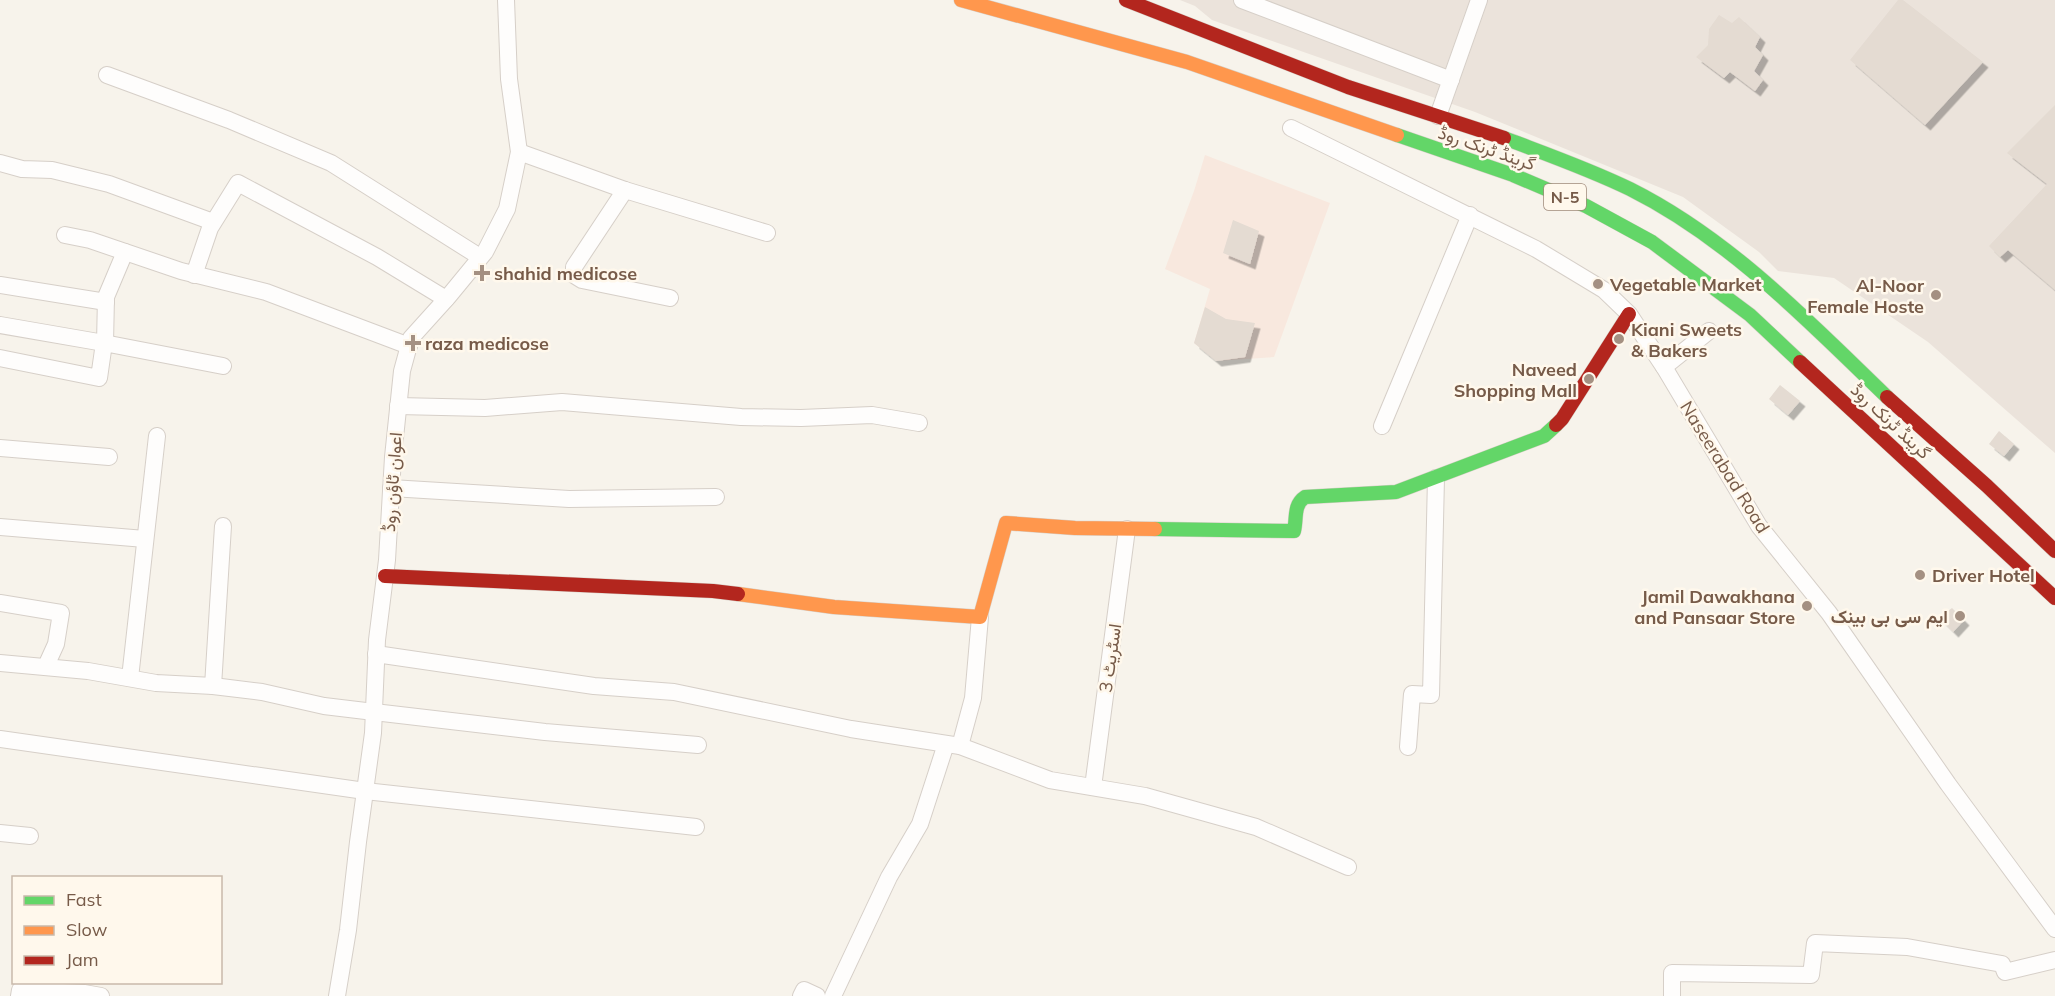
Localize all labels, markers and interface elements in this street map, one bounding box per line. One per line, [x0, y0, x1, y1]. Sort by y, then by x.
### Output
street label: گرینڈ ٹرنک روڈ [1435, 121, 1539, 175]
road number: N-5 [1544, 184, 1586, 210]
place label: shahid medicose [494, 262, 637, 285]
marker: shahid medicose [475, 266, 489, 280]
place label: Vegetable Market [1609, 273, 1762, 296]
place label: Al-Noor Female Hoste [1807, 274, 1925, 318]
marker: Vegetable Market [1591, 277, 1605, 291]
marker: Al-Noor Female Hoste [1929, 288, 1943, 302]
place label: Kiani Sweets & Bakers [1631, 318, 1742, 362]
place label: raza medicose [425, 332, 549, 355]
marker: Kiani Sweets & Bakers [1612, 332, 1626, 346]
marker: raza medicose [406, 336, 420, 350]
place label: Naveed Shopping Mall [1454, 358, 1577, 402]
marker: Naveed Shopping Mall [1582, 372, 1596, 386]
street label: گرینڈ ٹرنک روڈ [1846, 378, 1936, 464]
street label: Naseerabad Road [1675, 397, 1775, 537]
street label: اعوان ٹاؤن روڈ [377, 431, 407, 533]
place label: Driver Hotel [1932, 564, 2035, 587]
marker: Driver Hotel [1913, 568, 1927, 582]
place label: Jamil Dawakhana and Pansaar Store [1634, 585, 1795, 629]
marker: Jamil Dawakhana and Pansaar Store [1800, 599, 1814, 613]
place label: ایم سی بی بینک [1831, 605, 1948, 629]
marker: ایم سی بی بینک [1953, 609, 1967, 623]
street label: اسٹریٹ 3 [1094, 622, 1126, 694]
legend [12, 876, 222, 984]
text: Fast [66, 888, 102, 911]
text: Slow [66, 918, 108, 941]
text: Jam [66, 948, 99, 971]

